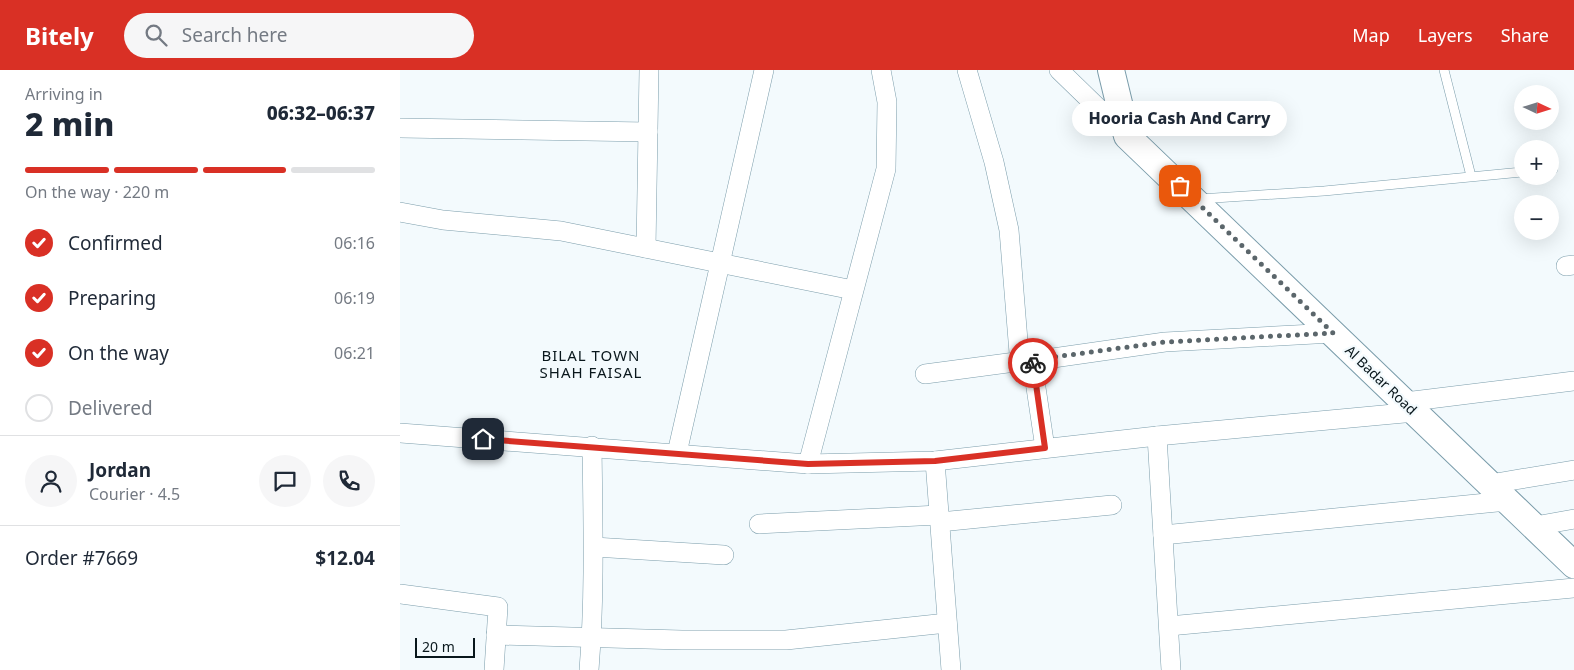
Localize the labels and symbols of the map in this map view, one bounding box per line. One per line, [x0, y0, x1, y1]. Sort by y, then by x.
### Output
north arrow [1514, 85, 1559, 130]
callout: Hooria Cash And Carry [1072, 101, 1288, 136]
pin [1159, 165, 1201, 207]
courier [1008, 338, 1058, 388]
street label: Al Badar Road [1341, 341, 1421, 419]
district label: BILAL TOWN SHAH FAISAL [540, 345, 642, 382]
pin [462, 418, 504, 460]
scale bar [415, 635, 475, 658]

